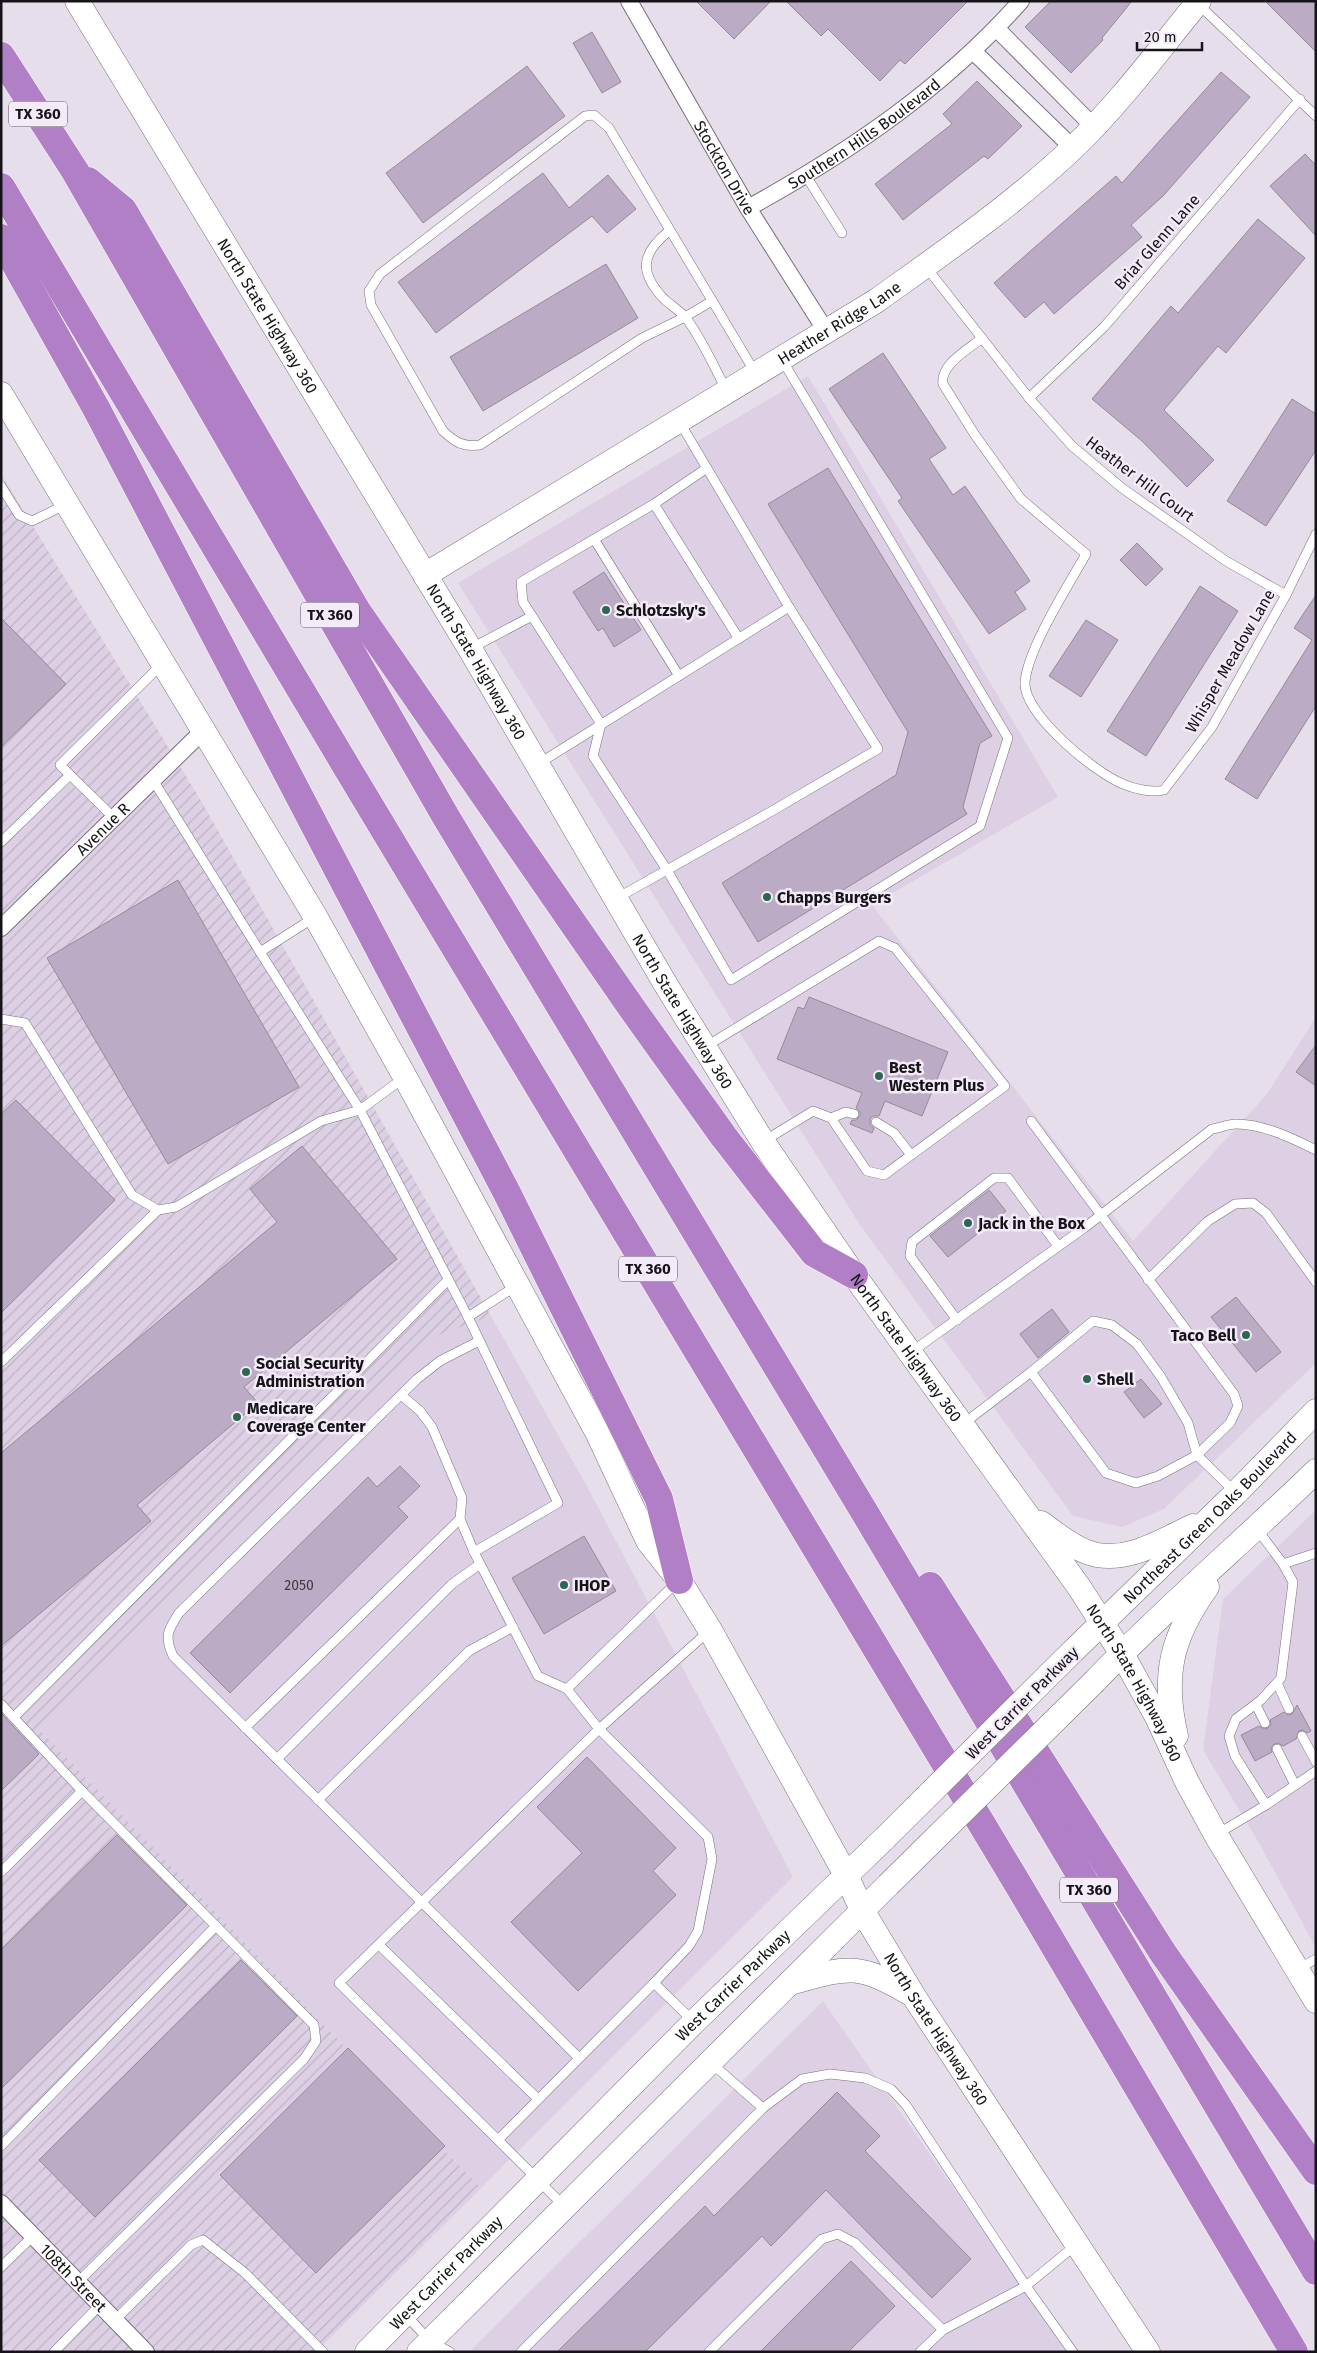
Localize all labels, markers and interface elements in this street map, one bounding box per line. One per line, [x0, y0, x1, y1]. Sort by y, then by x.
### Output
scale bar [1137, 20, 1202, 52]
text: 20 m [1144, 28, 1177, 46]
street label: Southern Hills Boulevard [784, 74, 944, 193]
road number: TX 360 [9, 102, 67, 126]
street label: Stockton Drive [690, 117, 759, 218]
street label: Briar Glenn Lane [1110, 190, 1204, 294]
street label: North State Highway 360 [214, 235, 322, 397]
street label: Heather Ridge Lane [774, 277, 904, 368]
street label: Heather Hill Court [1082, 432, 1198, 526]
street label: North State Highway 360 [423, 580, 530, 743]
street label: Whisper Meadow Lane [1181, 586, 1279, 736]
place label: Schlotzsky's [616, 601, 706, 620]
road number: TX 360 [301, 602, 359, 628]
marker: Schlotzsky's [600, 604, 612, 616]
street label: Avenue R [72, 798, 134, 859]
place label: Chapps Burgers [777, 888, 891, 907]
marker: Chapps Burgers [761, 891, 773, 903]
street label: North State Highway 360 [629, 930, 737, 1092]
place label: Best Western Plus [889, 1058, 984, 1095]
marker: Best Western Plus [873, 1070, 885, 1082]
place label: Jack in the Box [977, 1214, 1086, 1233]
marker: Jack in the Box [962, 1217, 974, 1229]
road number: TX 360 [619, 1256, 677, 1282]
street label: North State Highway 360 [847, 1270, 966, 1425]
place label: Taco Bell [1171, 1326, 1236, 1345]
marker: Taco Bell [1240, 1329, 1252, 1341]
place label: Social Security Administration [255, 1354, 365, 1391]
marker: Social Security Administration [240, 1366, 252, 1378]
place label: Shell [1097, 1370, 1134, 1389]
marker: Shell [1081, 1373, 1093, 1385]
place label: Medicare Coverage Center [247, 1399, 366, 1436]
marker: Medicare Coverage Center [231, 1411, 243, 1423]
street label: Northeast Green Oaks Boulevard [1119, 1428, 1300, 1607]
place label: IHOP [574, 1576, 610, 1595]
house number: 2050 [284, 1577, 314, 1594]
marker: IHOP [558, 1579, 570, 1591]
street label: North State Highway 360 [1083, 1600, 1186, 1765]
street label: West Carrier Parkway [962, 1642, 1083, 1763]
road number: TX 360 [1060, 1878, 1118, 1902]
street label: West Carrier Parkway [671, 1925, 794, 2045]
street label: North State Highway 360 [880, 1949, 992, 2109]
street label: West Carrier Parkway [386, 2212, 506, 2333]
street label: 108th Street [36, 2240, 111, 2316]

